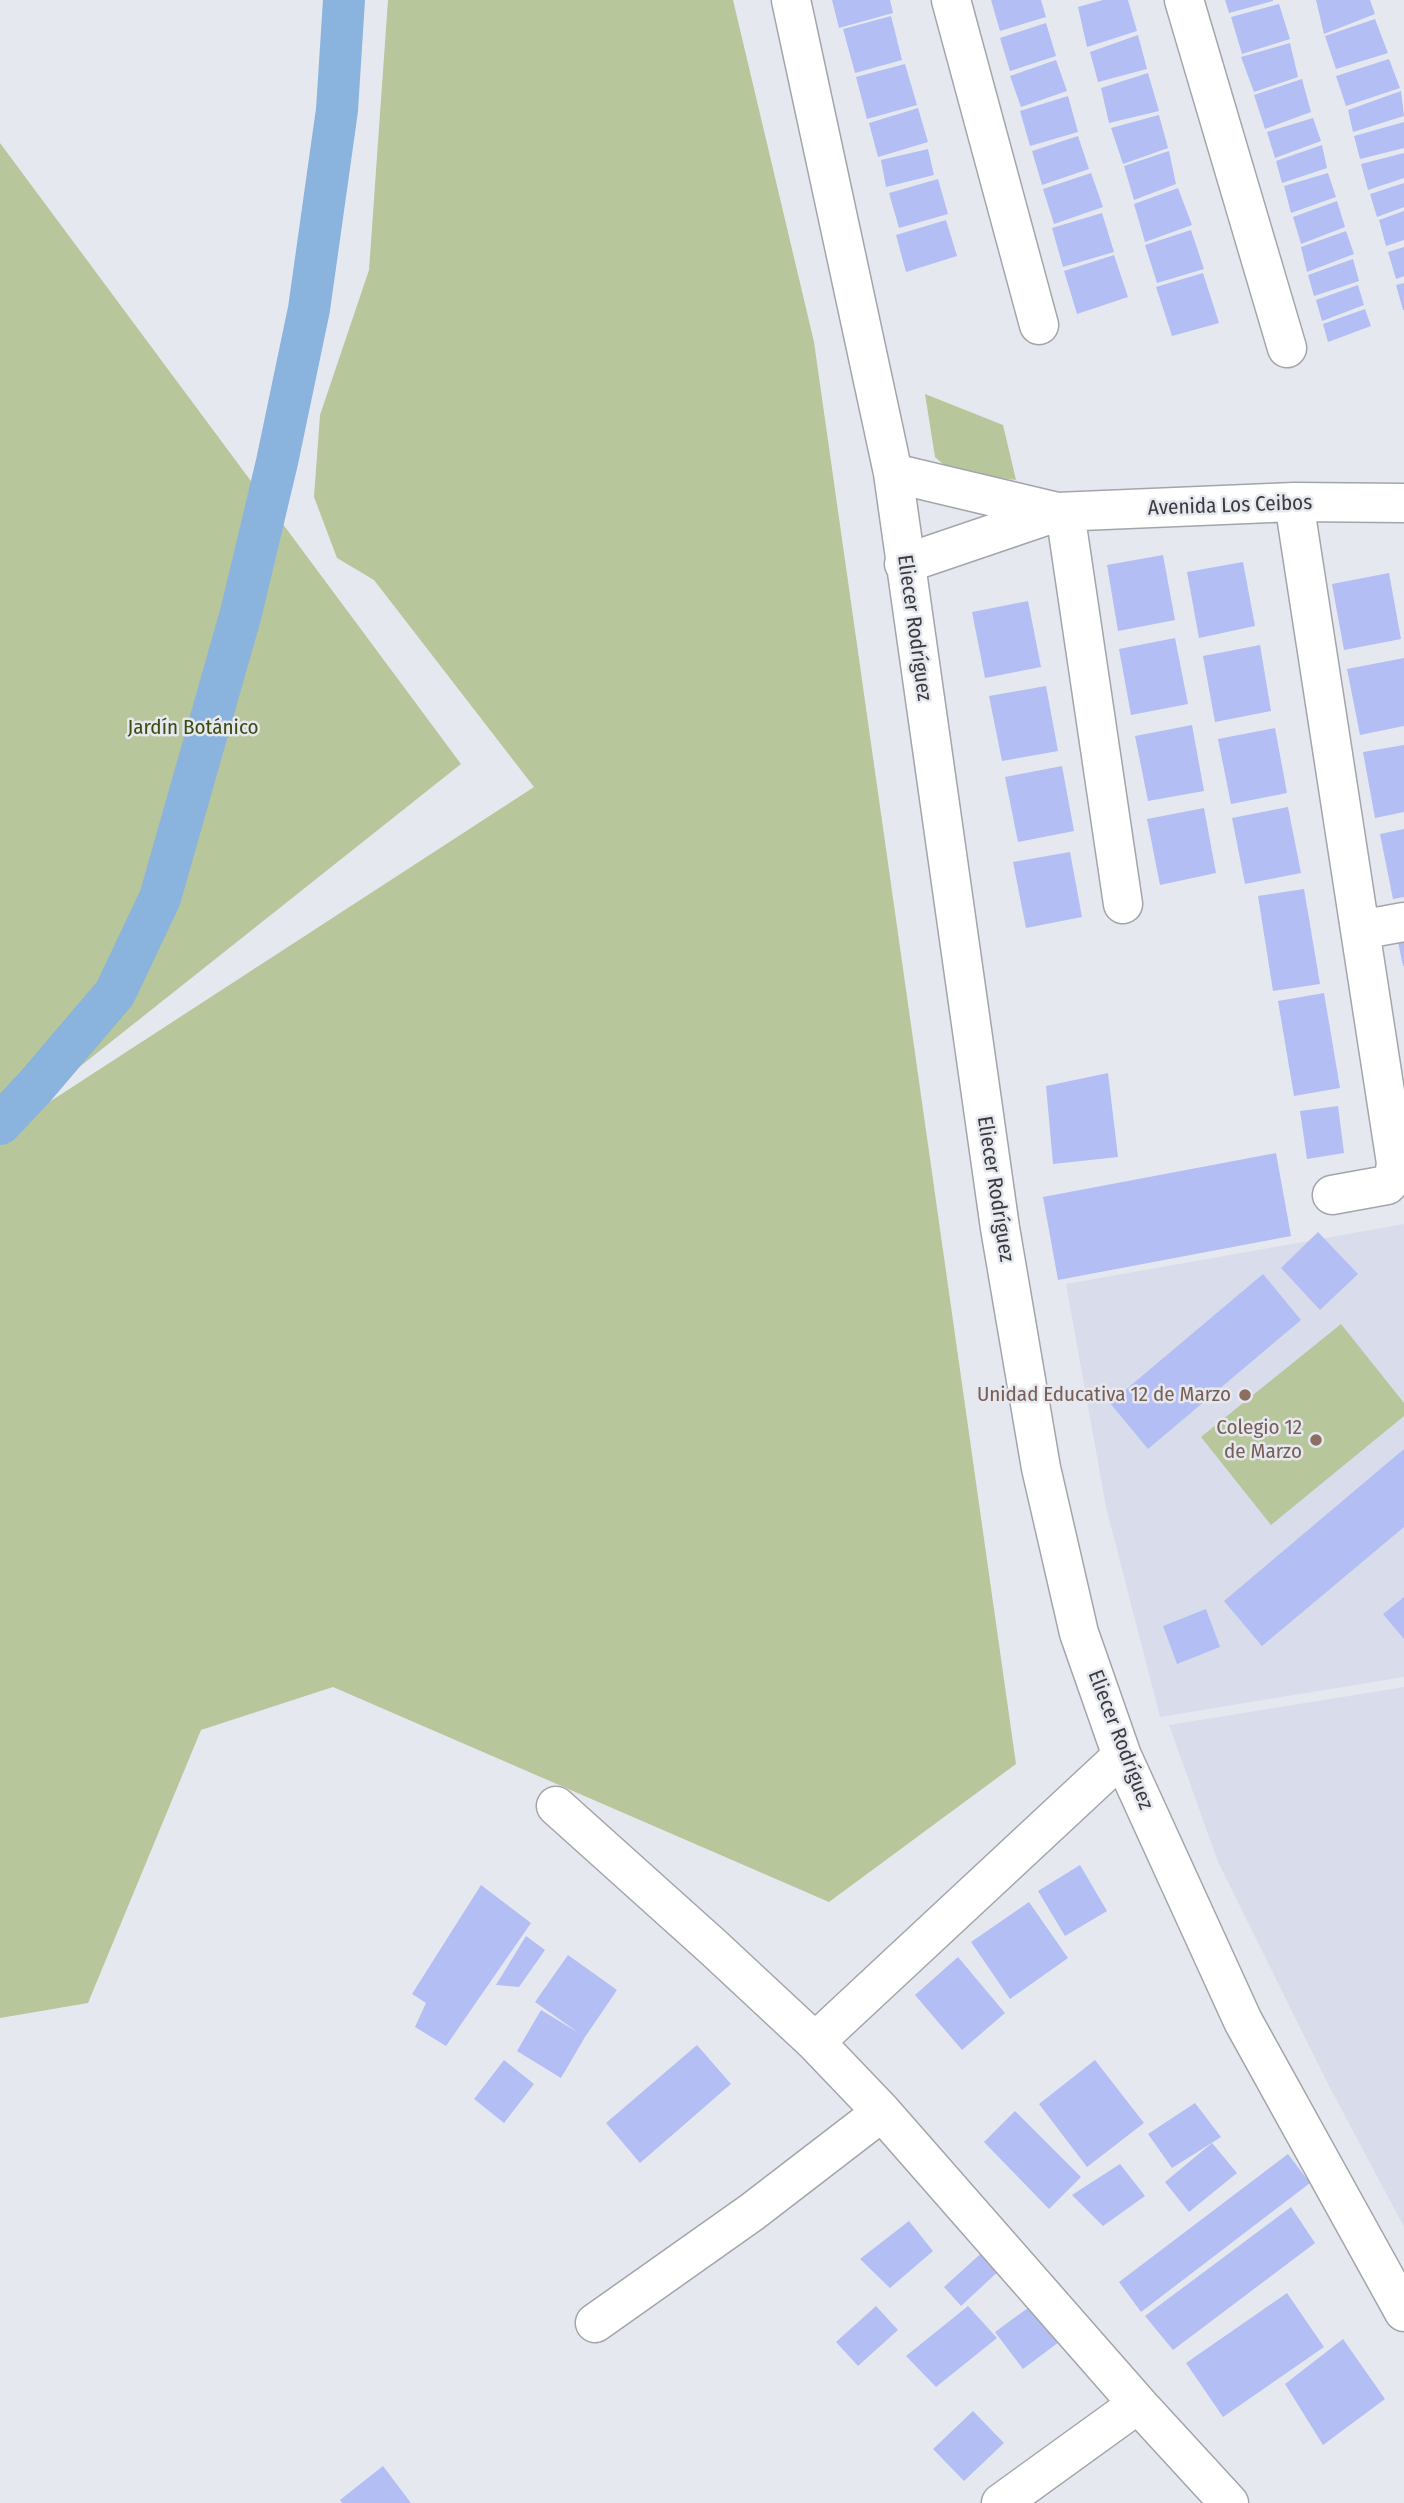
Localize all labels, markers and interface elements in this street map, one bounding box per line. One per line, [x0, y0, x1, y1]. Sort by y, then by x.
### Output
street label: Avenida Los Ceibos [1147, 491, 1313, 521]
street label: Eliecer Rodríguez [891, 553, 937, 703]
park label: Jardín Botánico [127, 715, 259, 741]
street label: Eliecer Rodríguez [971, 1114, 1019, 1264]
place label: Unidad Educativa 12 de Marzo [977, 1382, 1231, 1408]
marker: Unidad Educativa 12 de Marzo [1237, 1387, 1253, 1403]
place label: Colegio 12 de Marzo [1216, 1415, 1302, 1465]
marker: Colegio 12 de Marzo [1308, 1432, 1324, 1448]
street label: Eliecer Rodríguez [1082, 1667, 1158, 1813]

